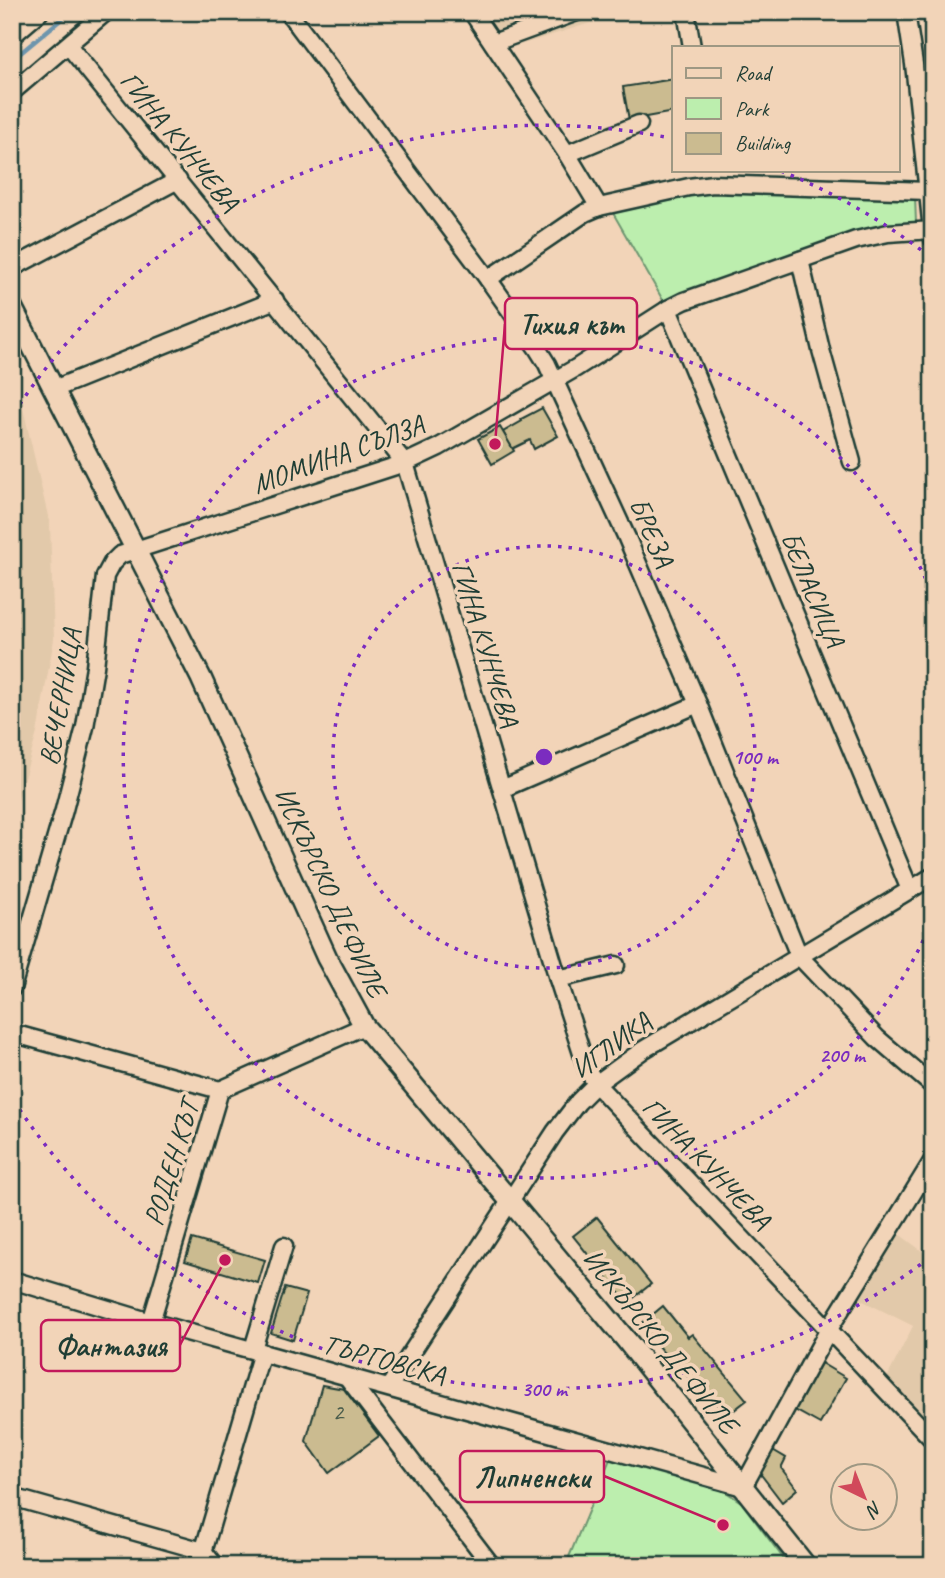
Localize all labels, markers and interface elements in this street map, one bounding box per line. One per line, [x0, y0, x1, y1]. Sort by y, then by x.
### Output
legend [672, 46, 900, 172]
text: Road [735, 60, 774, 86]
street label: ГИНА КУНЧЕВА [113, 64, 248, 219]
text: Park [735, 96, 770, 122]
text: Building [735, 130, 792, 156]
callout: Тихия кът [505, 298, 637, 349]
text: Тихия кът [519, 305, 626, 343]
street label: МОМИНА СЪЛЗА [248, 406, 430, 501]
street label: БРЕЗА [621, 492, 683, 573]
street label: БЕЛАСИЦА [773, 526, 854, 654]
street label: ГИНА КУНЧЕВА [444, 557, 528, 732]
street label: ВЕЧЕРНИЦА [31, 624, 90, 768]
text: 100 m [732, 744, 780, 770]
centre of rings [532, 745, 556, 769]
street label: ИСКЪРСКО ДЕФИЛЕ [267, 781, 396, 1005]
street label: ИГЛИКА [564, 1004, 659, 1086]
text: 200 m [819, 1042, 867, 1068]
street label: ГИНА КУНЧЕВА [635, 1089, 780, 1237]
street label: РОДЕН КЪТ [135, 1090, 208, 1230]
street label: ИСКЪРСКО ДЕФИЛЕ [576, 1241, 748, 1443]
callout: Фантазия [41, 1320, 180, 1371]
street label: ТЪРГОВСКА [319, 1326, 450, 1392]
text: Фантазия [55, 1327, 169, 1365]
text: 300 m [521, 1376, 569, 1402]
house number: 2 [333, 1397, 346, 1427]
callout: Липненски [460, 1451, 604, 1502]
text: Липненски [474, 1458, 592, 1496]
north arrow [830, 1462, 900, 1532]
text: N [860, 1496, 887, 1524]

